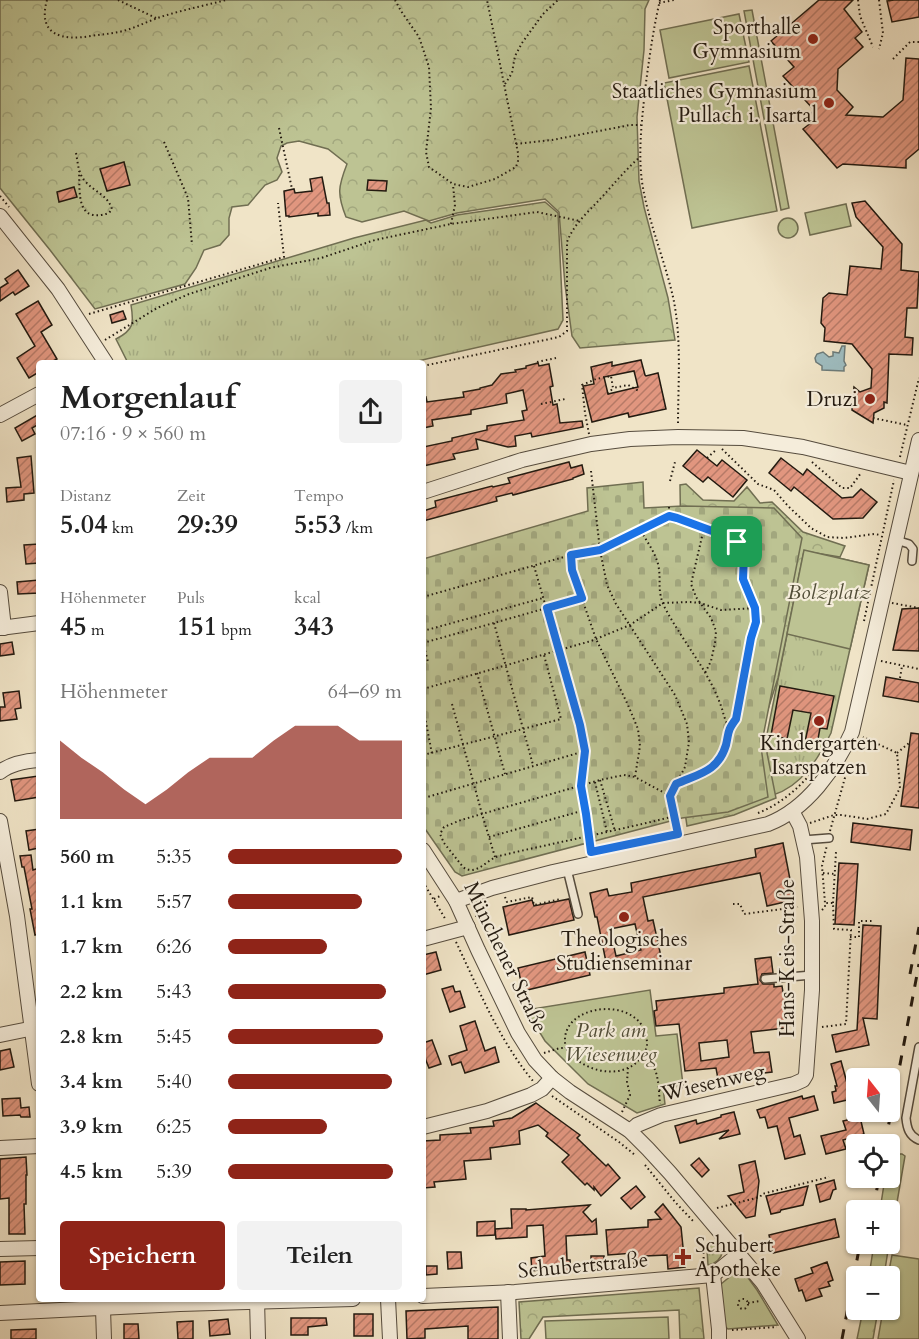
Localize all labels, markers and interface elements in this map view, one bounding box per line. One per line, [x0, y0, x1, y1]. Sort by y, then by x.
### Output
place label: Sporthalle Gymnasium [692, 13, 801, 66]
marker: Sporthalle Gymnasium [806, 32, 820, 46]
place label: Staatliches Gymnasium Pullach i. Isartal [612, 77, 817, 130]
marker: Staatliches Gymnasium Pullach i. Isartal [822, 96, 836, 110]
text: Morgenlauf [60, 375, 236, 420]
button: share [339, 380, 402, 443]
place label: Druzi [806, 385, 858, 414]
marker: Druzi [863, 392, 877, 406]
text: 07:16 · 9 × 560 m [60, 420, 206, 447]
text: Distanz [60, 485, 111, 507]
text: Zeit [177, 485, 205, 507]
text: Tempo [294, 485, 344, 507]
text: 5.04 [60, 507, 108, 542]
text: 29:39 [177, 507, 238, 542]
text: 5:53 [294, 507, 342, 542]
pin [711, 516, 762, 567]
text: km [108, 517, 134, 539]
text: /km [342, 517, 373, 539]
icon: arrive [720, 525, 753, 558]
park label: Bolzplatz [787, 578, 871, 607]
text: Höhenmeter [60, 587, 146, 609]
text: Puls [177, 587, 205, 609]
text: kcal [294, 587, 321, 609]
text: 45 [60, 609, 87, 644]
text: 151 [177, 609, 217, 644]
text: 343 [294, 609, 334, 644]
text: m [87, 619, 104, 641]
text: bpm [217, 619, 252, 641]
text: Höhenmeter [60, 678, 168, 705]
text: 64–69 m [328, 678, 402, 705]
marker: Kindergarten Isarspatzen [812, 714, 826, 728]
place label: Kindergarten Isarspatzen [760, 729, 878, 782]
text: 560 m [60, 843, 115, 870]
text: 5:35 [156, 843, 192, 870]
street label: Münchener Straße [456, 877, 555, 1038]
street label: Hans-Keis-Straße [773, 879, 802, 1037]
text: 1.1 km [60, 888, 123, 915]
text: 5:57 [156, 888, 192, 915]
marker: Theologisches Studienseminar [617, 910, 631, 924]
place label: Theologisches Studienseminar [556, 925, 692, 978]
text: 1.7 km [60, 933, 123, 960]
text: 6:26 [156, 933, 192, 960]
text: 2.2 km [60, 978, 123, 1005]
text: 5:43 [156, 978, 192, 1005]
park label: Park am Wiesenweg [565, 1016, 658, 1069]
text: 2.8 km [60, 1023, 123, 1050]
text: 5:45 [156, 1023, 192, 1050]
street label: Wiesenweg [658, 1056, 768, 1109]
text: 3.4 km [60, 1068, 123, 1095]
text: 5:40 [156, 1068, 192, 1095]
north arrow [846, 1068, 900, 1122]
map controls [846, 1068, 900, 1320]
text: 3.9 km [60, 1113, 123, 1140]
text: 6:25 [156, 1113, 192, 1140]
button: locate [846, 1134, 900, 1188]
text: 4.5 km [60, 1158, 123, 1185]
text: 5:39 [156, 1158, 192, 1185]
button: + [846, 1200, 900, 1254]
button: Speichern [60, 1221, 225, 1290]
button: Teilen [237, 1221, 402, 1290]
place label: Schubert Apotheke [695, 1231, 781, 1284]
street label: Schubertstraße [517, 1245, 649, 1286]
marker: Schubert Apotheke [676, 1250, 690, 1264]
button: − [846, 1266, 900, 1320]

